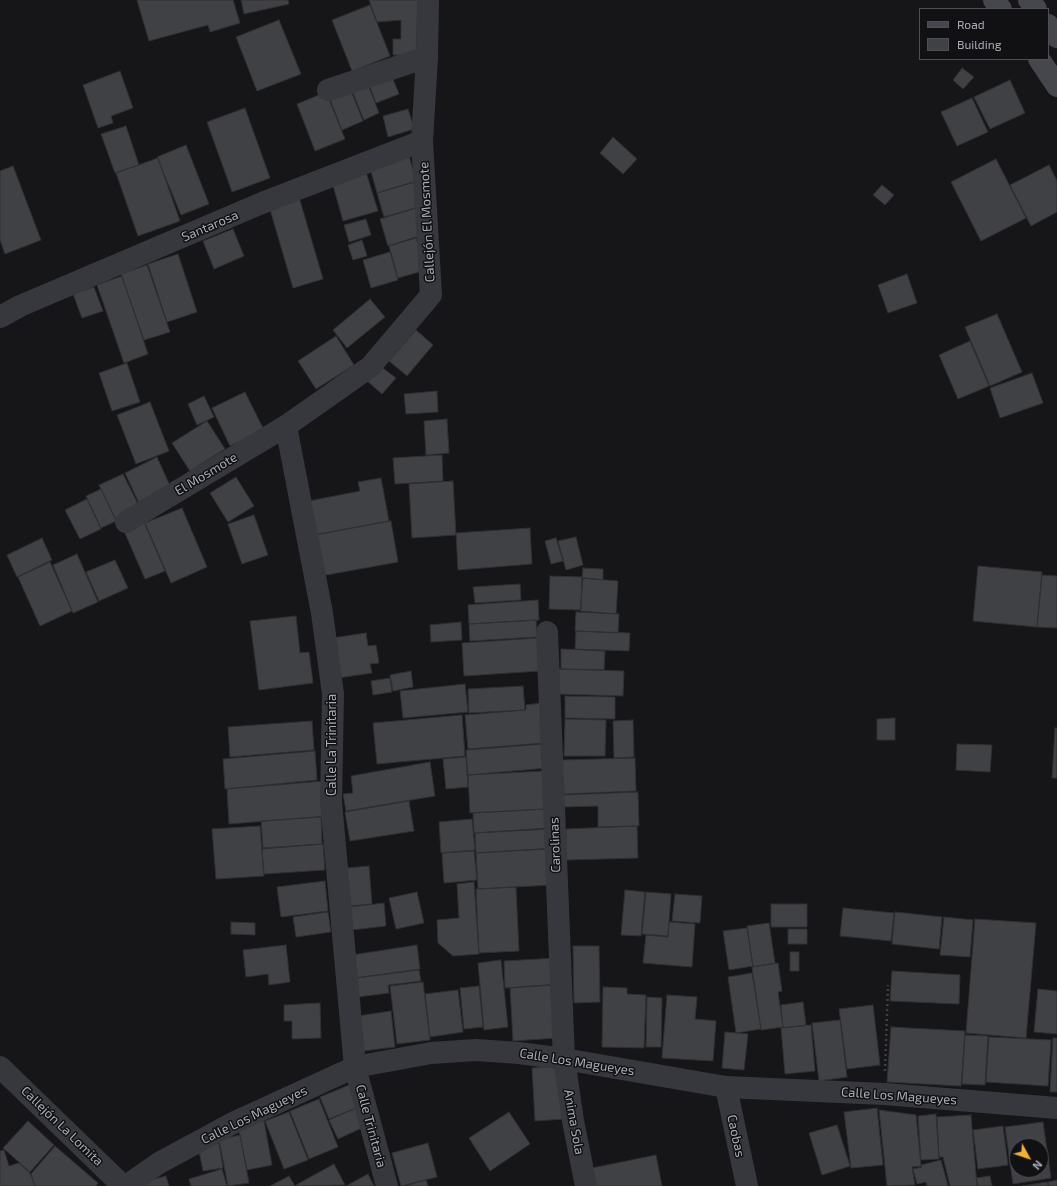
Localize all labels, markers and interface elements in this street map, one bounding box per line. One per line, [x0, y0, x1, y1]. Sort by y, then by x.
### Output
legend [919, 8, 1049, 60]
text: Road [957, 17, 985, 31]
text: Building [957, 37, 1001, 51]
street label: Callejón El Mosmote [416, 161, 438, 283]
street label: Santarosa [179, 207, 241, 245]
street label: El Mosmote [172, 449, 240, 499]
street label: Calle La Trinitaria [324, 694, 340, 796]
street label: Carolinas [546, 817, 564, 873]
street label: Calle Los Magueyes [518, 1045, 636, 1079]
street label: Callejón La Lomita [18, 1083, 106, 1169]
street label: Calle Los Magueyes [198, 1083, 310, 1147]
street label: Calle Trinitaria [352, 1083, 390, 1169]
street label: Calle Los Magueyes [840, 1084, 958, 1108]
street label: Anima Sola [561, 1088, 587, 1156]
street label: Caobas [724, 1113, 748, 1159]
north arrow [1009, 1138, 1049, 1178]
text: N [1030, 1158, 1045, 1173]

